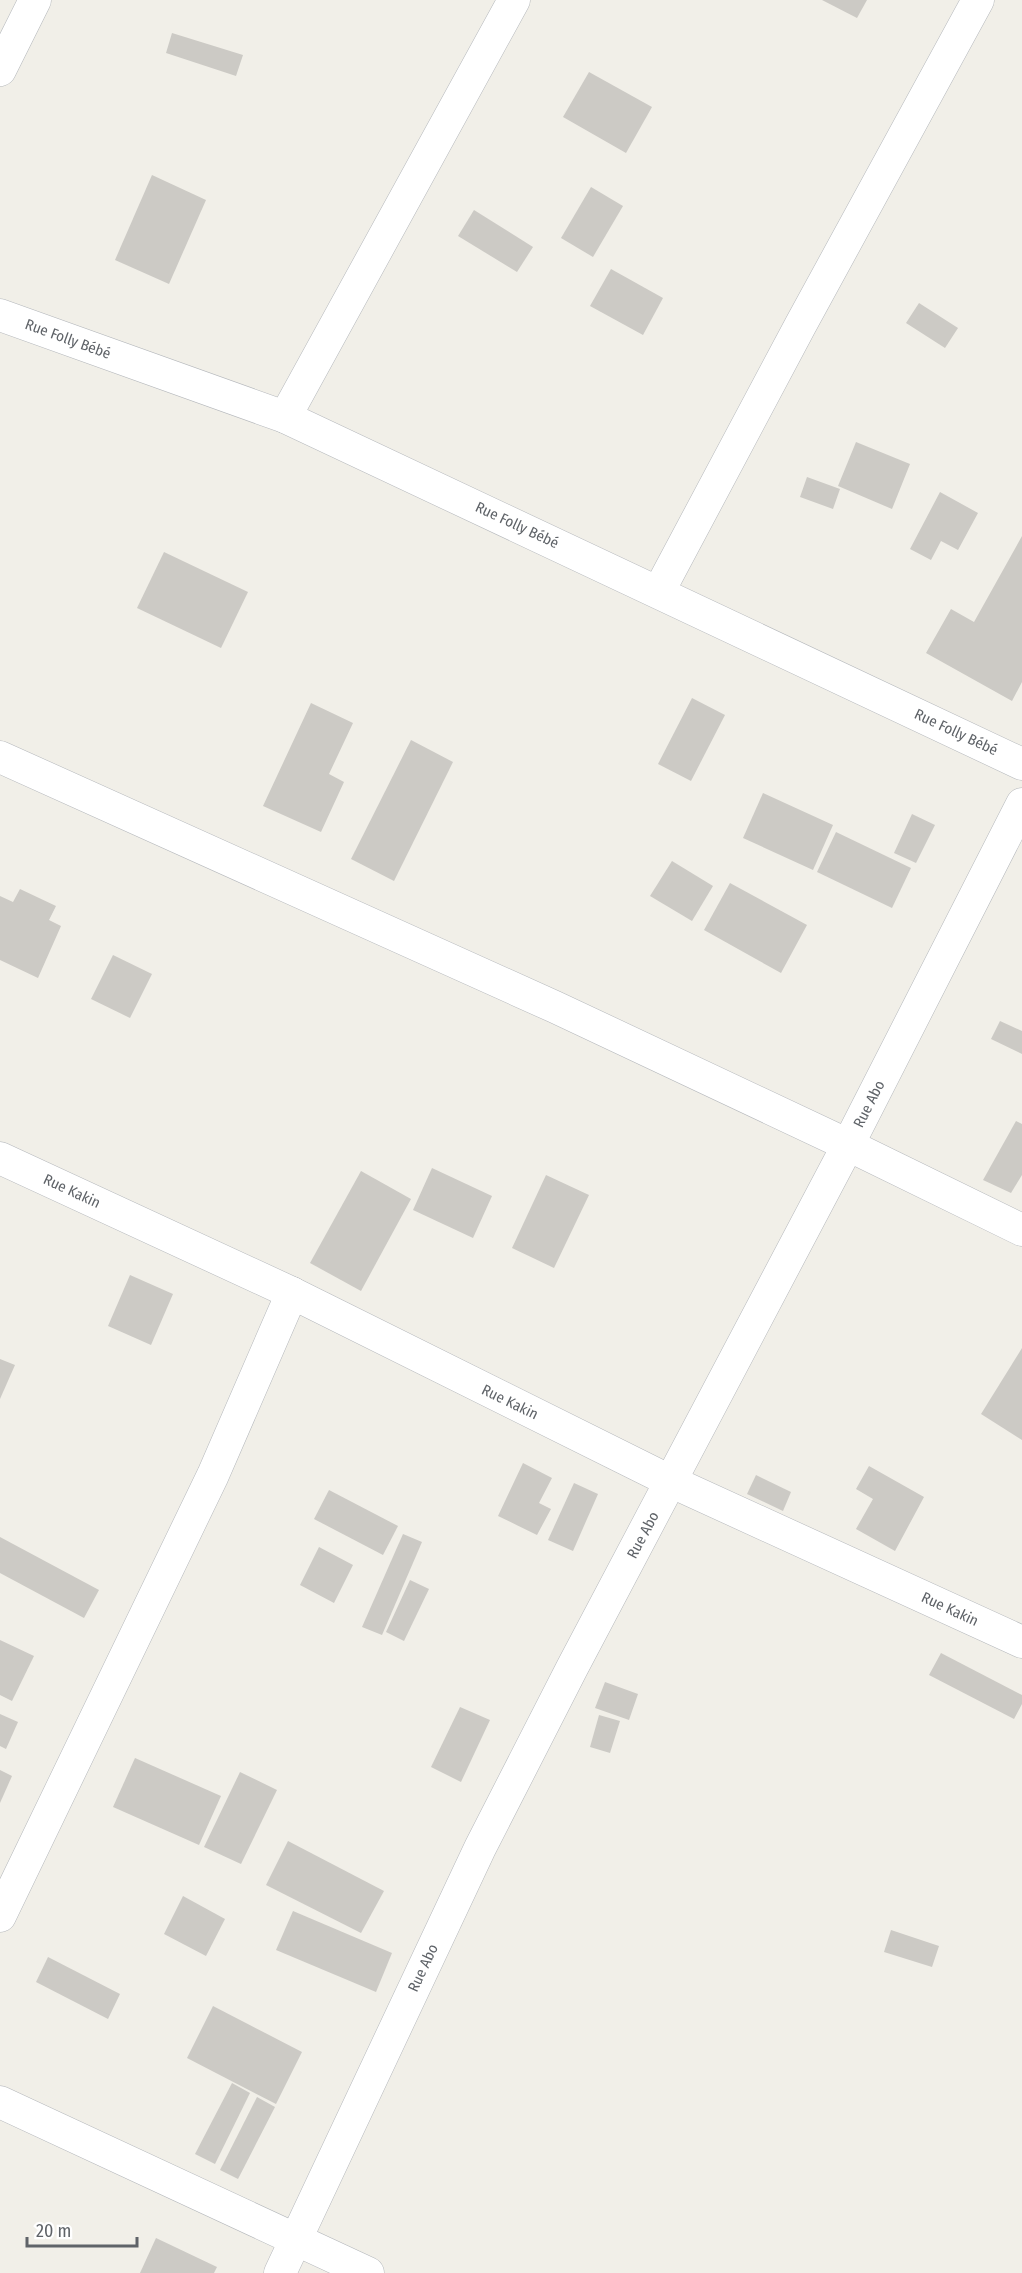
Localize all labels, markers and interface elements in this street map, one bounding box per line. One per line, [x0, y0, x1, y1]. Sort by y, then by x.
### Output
street label: Rue Folly Bébé [23, 315, 113, 363]
street label: Rue Folly Bébé [472, 498, 562, 552]
street label: Rue Folly Bébé [911, 705, 1001, 759]
street label: Rue Abo [849, 1077, 889, 1131]
street label: Rue Kakin [41, 1170, 103, 1212]
street label: Rue Kakin [479, 1381, 541, 1423]
street label: Rue Abo [623, 1508, 663, 1562]
street label: Rue Kakin [919, 1588, 981, 1630]
street label: Rue Abo [404, 1941, 442, 1995]
scale bar [27, 2210, 136, 2248]
text: 20 m [36, 2220, 71, 2242]

